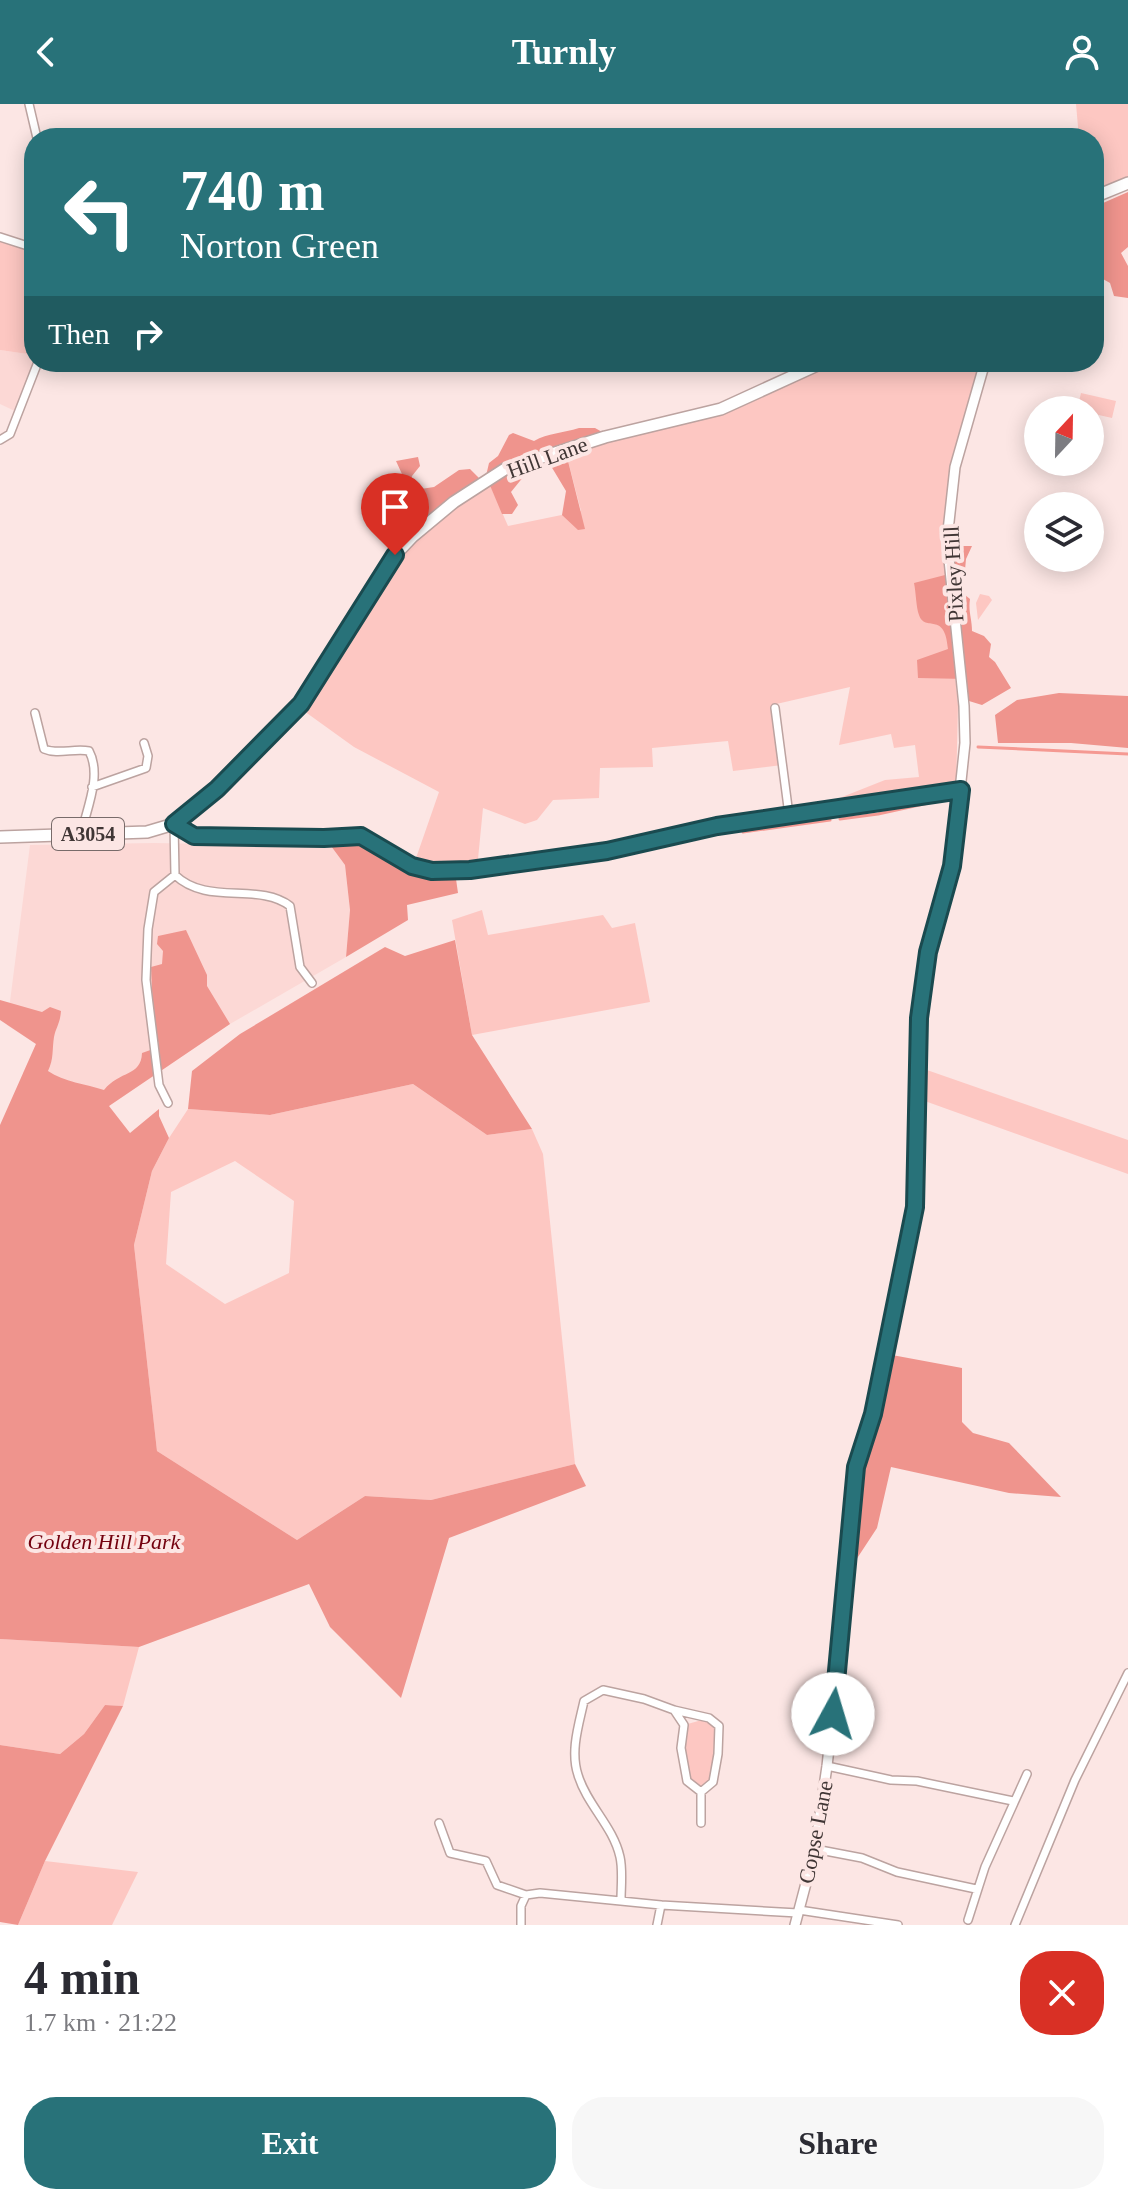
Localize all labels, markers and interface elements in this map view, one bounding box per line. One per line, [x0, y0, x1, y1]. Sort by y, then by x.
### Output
icon: back [24, 30, 68, 74]
icon: person [1060, 30, 1104, 74]
text: Turnly [512, 32, 616, 72]
icon: left [48, 160, 152, 264]
text: 740 m [180, 160, 325, 222]
text: Norton Green [180, 226, 379, 266]
icon: right [126, 312, 170, 356]
text: Then [48, 317, 110, 350]
north arrow [1024, 396, 1104, 476]
map controls [1024, 396, 1104, 572]
street label: Hill Lane [504, 431, 591, 484]
pin [361, 473, 429, 555]
icon: arrive [373, 485, 417, 529]
button: layers [1024, 492, 1104, 572]
street label: Pixley Hill [939, 525, 968, 623]
road number: A3054 [52, 818, 124, 850]
park label: Golden Hill Park [28, 1529, 182, 1554]
position arrow [791, 1672, 875, 1756]
street label: Copse Lane [793, 1778, 838, 1886]
text: 4 min [24, 1951, 140, 2004]
button: close [1020, 1951, 1104, 2035]
text: 1.7 km · 21:22 [24, 2008, 177, 2037]
button: Exit [24, 2097, 556, 2189]
button: Share [572, 2097, 1104, 2189]

